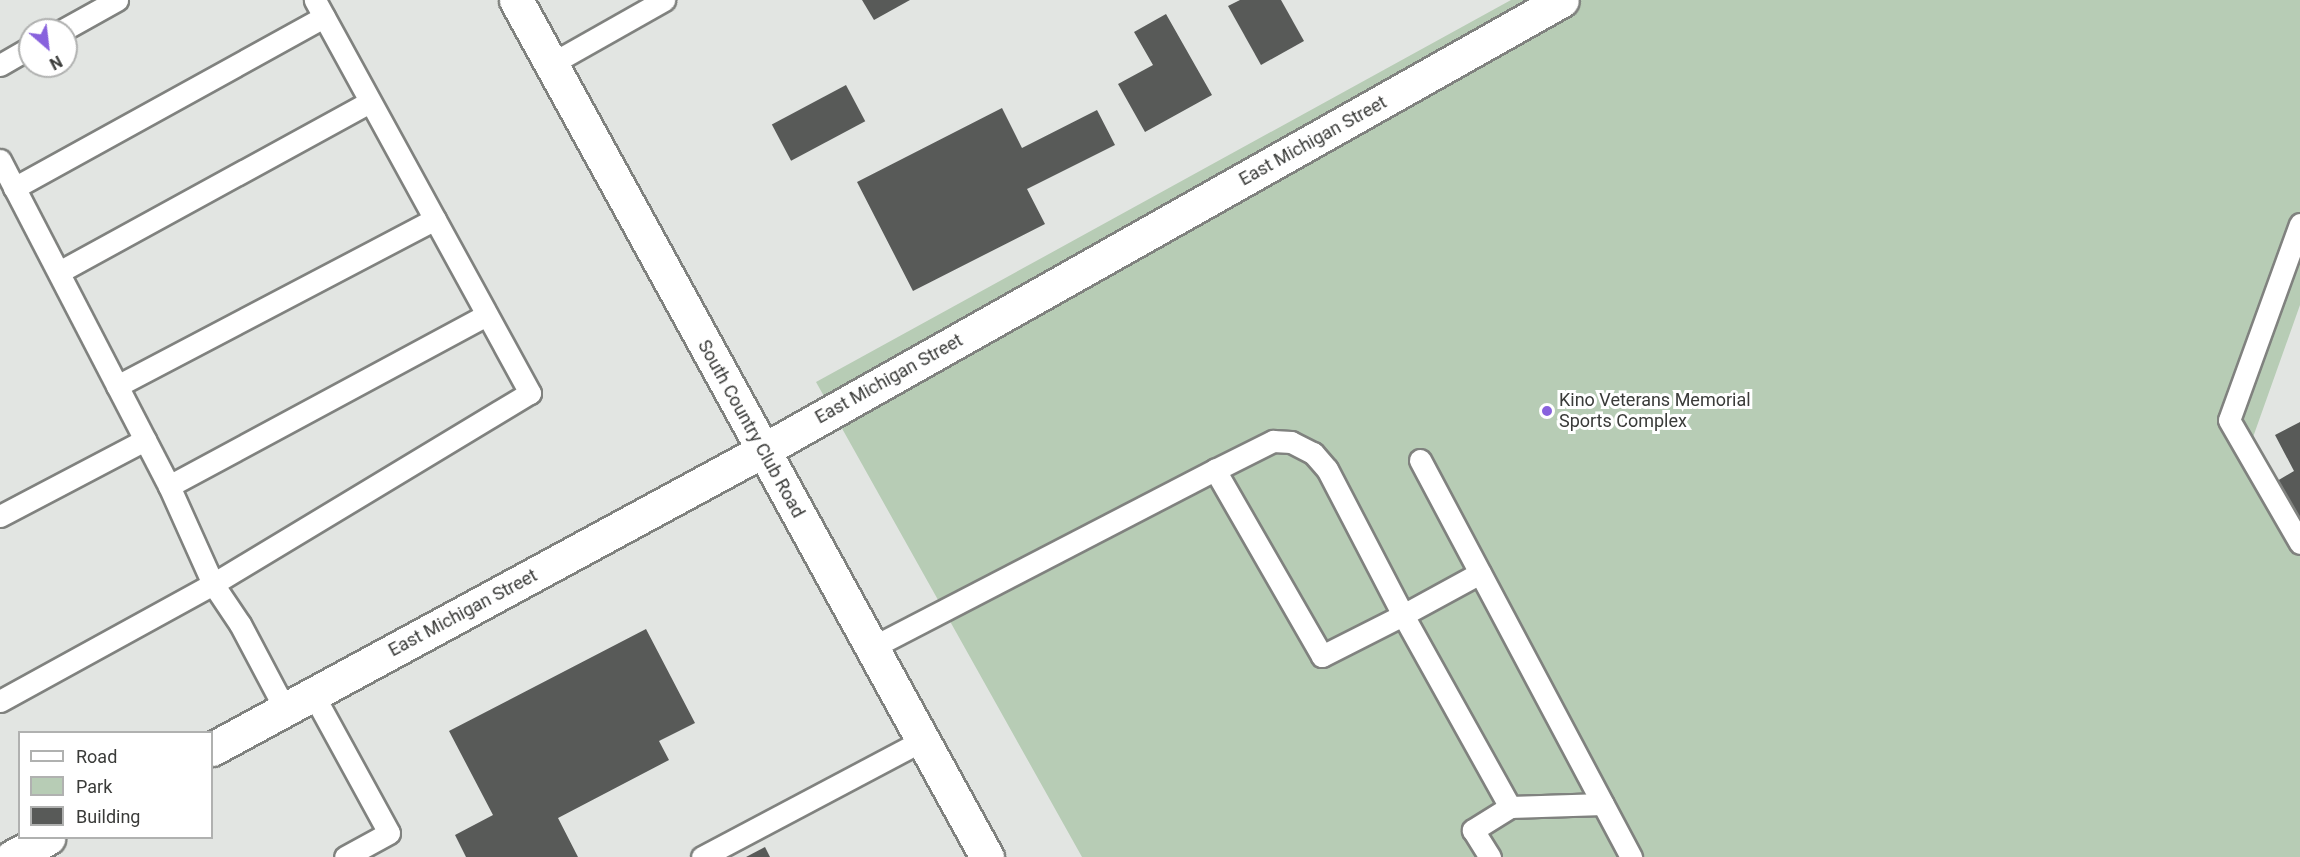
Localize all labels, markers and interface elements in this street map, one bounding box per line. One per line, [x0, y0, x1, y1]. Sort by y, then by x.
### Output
north arrow [18, 18, 78, 78]
text: N [46, 52, 65, 74]
street label: East Michigan Street [1235, 91, 1391, 191]
street label: East Michigan Street [811, 329, 967, 429]
street label: South Country Club Road [693, 336, 809, 522]
place label: Kino Veterans Memorial Sports Complex [1559, 390, 1751, 432]
marker: Kino Veterans Memorial Sports Complex [1540, 404, 1554, 418]
street label: East Michigan Street [385, 565, 541, 661]
legend [18, 731, 213, 839]
text: Road [76, 746, 117, 767]
text: Park [76, 776, 112, 797]
text: Building [76, 806, 140, 827]

